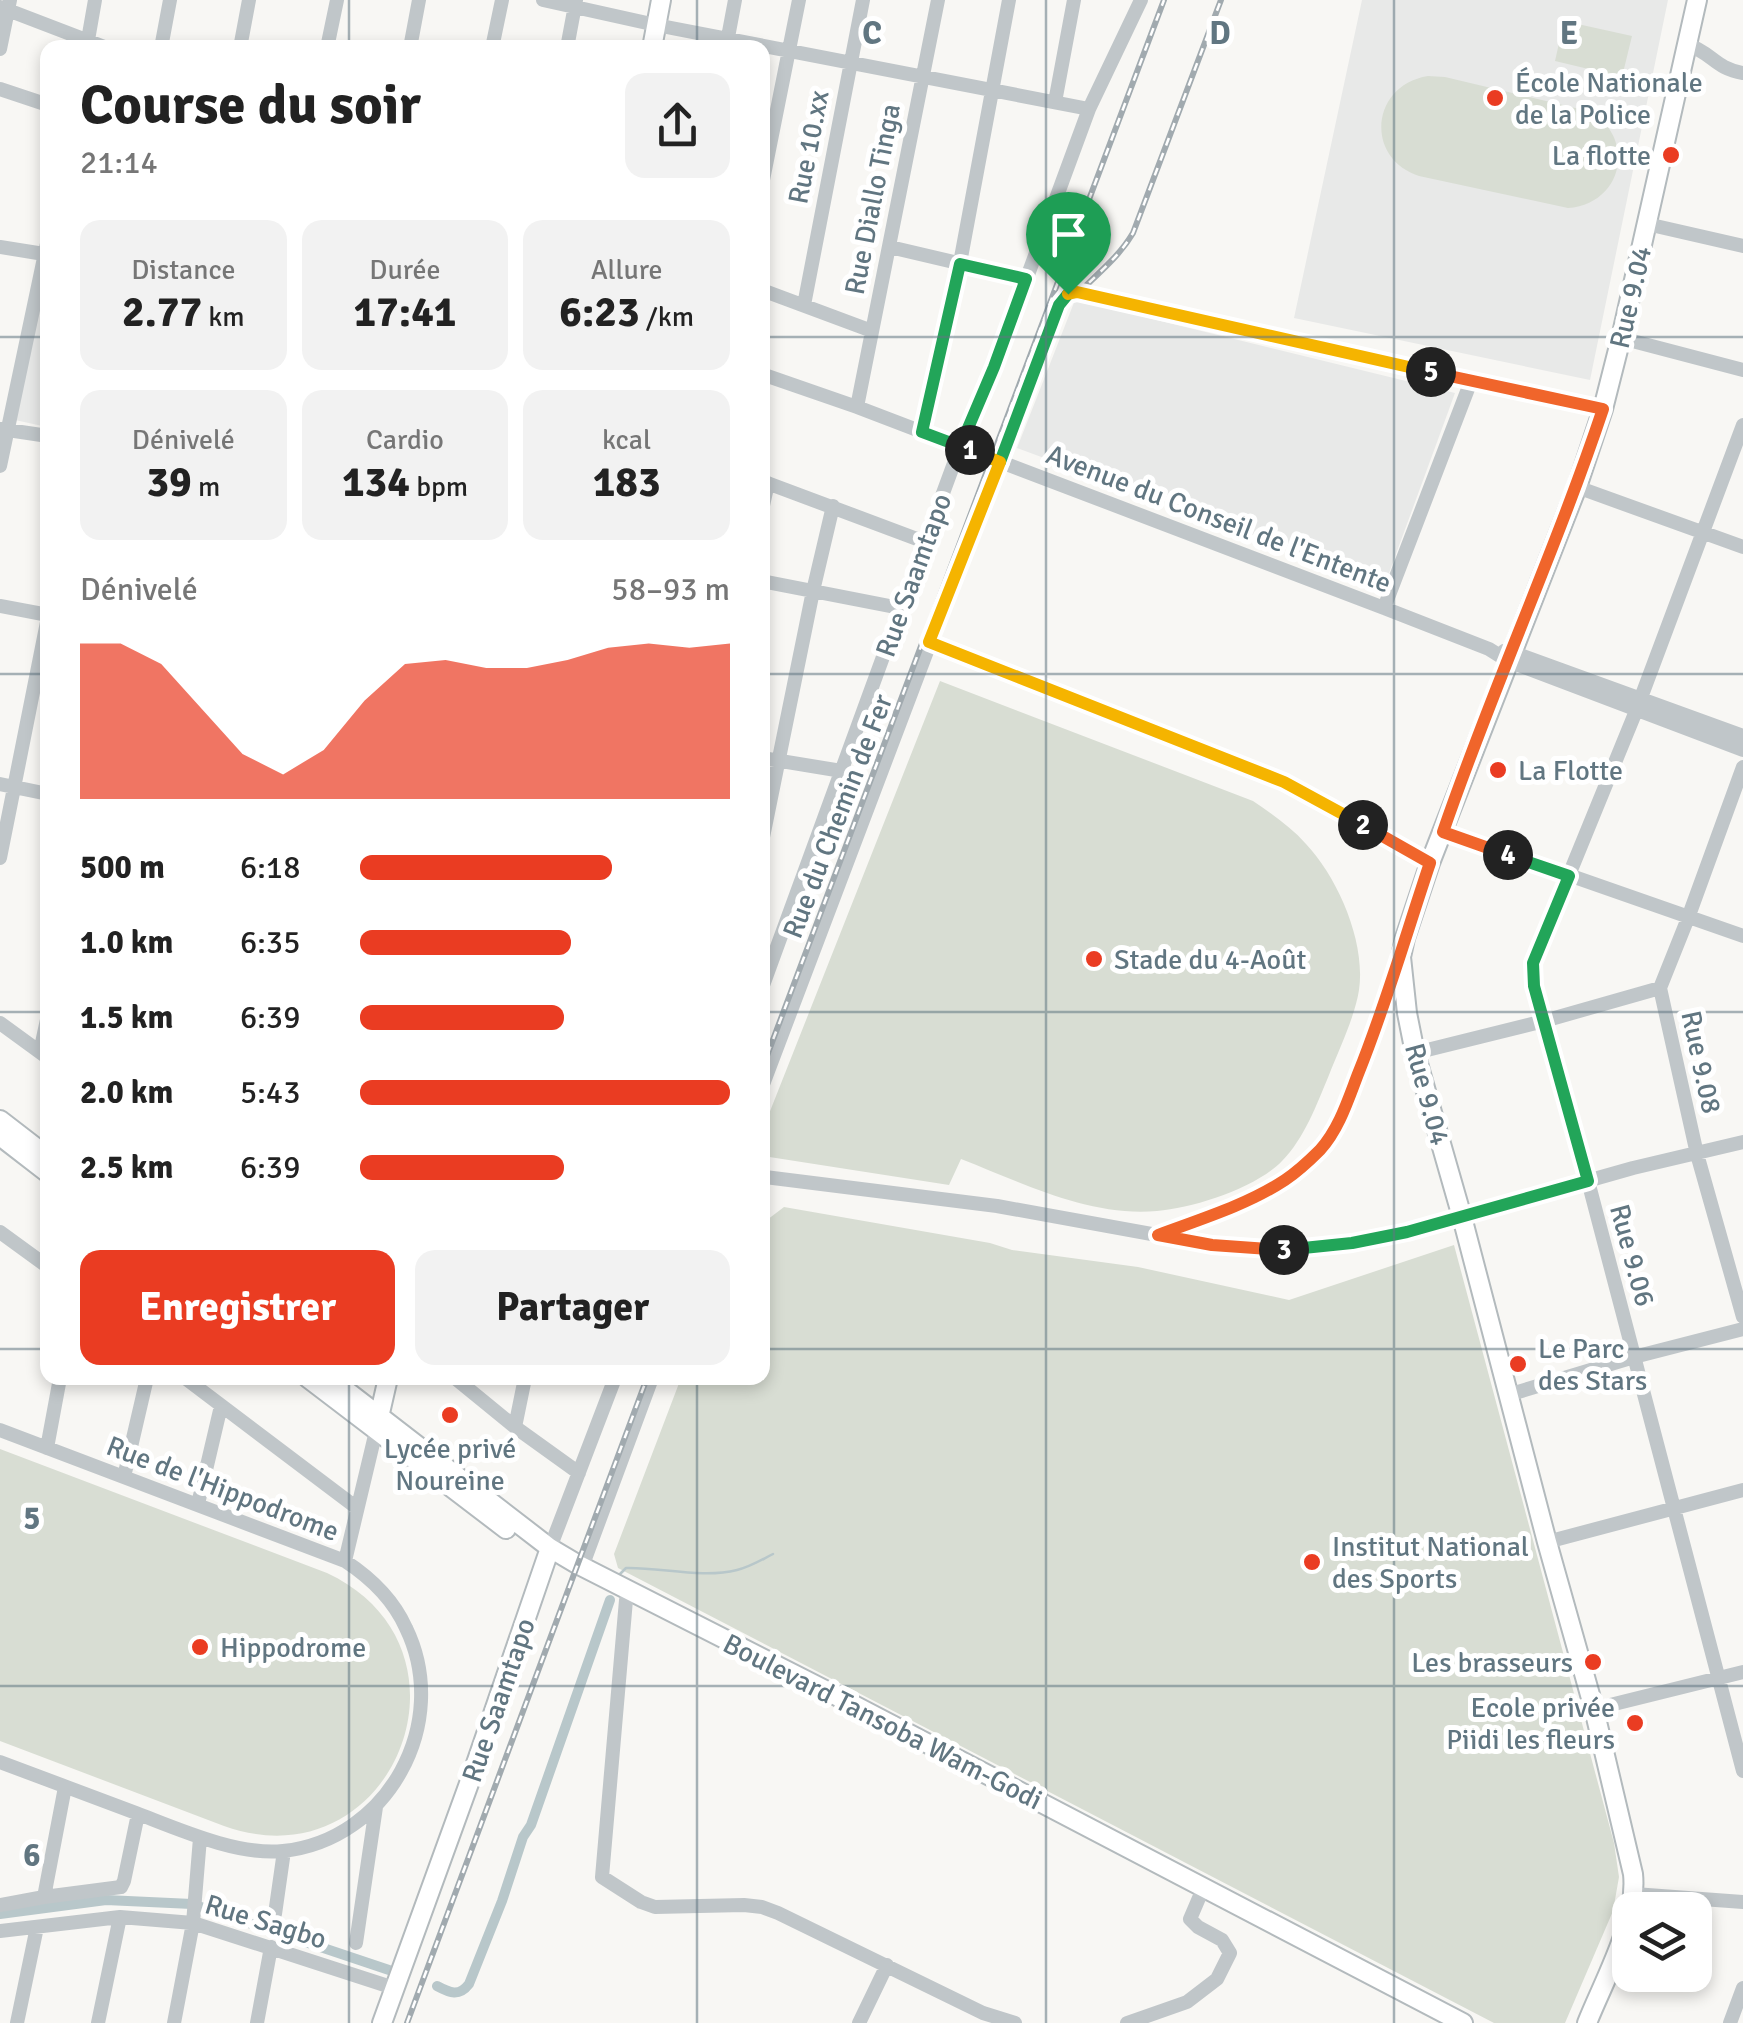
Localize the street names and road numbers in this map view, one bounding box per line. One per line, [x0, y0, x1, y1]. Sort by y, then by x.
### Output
street label: Rue 10.xx [781, 87, 837, 207]
street label: Rue Diallo Tinga [838, 101, 908, 298]
street label: Rue 9.04 [1603, 243, 1659, 352]
street label: Avenue du Conseil de l'Entente [1041, 437, 1396, 600]
street label: Rue Saamtapo [869, 489, 959, 662]
street label: Rue du Chemin de Fer [776, 689, 900, 943]
street label: Rue 9.08 [1674, 1008, 1728, 1117]
street label: Rue 9.04 [1397, 1039, 1457, 1149]
street label: Rue 9.06 [1602, 1200, 1662, 1310]
street label: Rue de l'Hippodrome [102, 1429, 344, 1549]
street label: Rue Saamtapo [455, 1614, 543, 1787]
street label: Boulevard Tansoba Wam-Godi [717, 1627, 1048, 1817]
street label: Rue Sagbo [201, 1887, 331, 1957]

